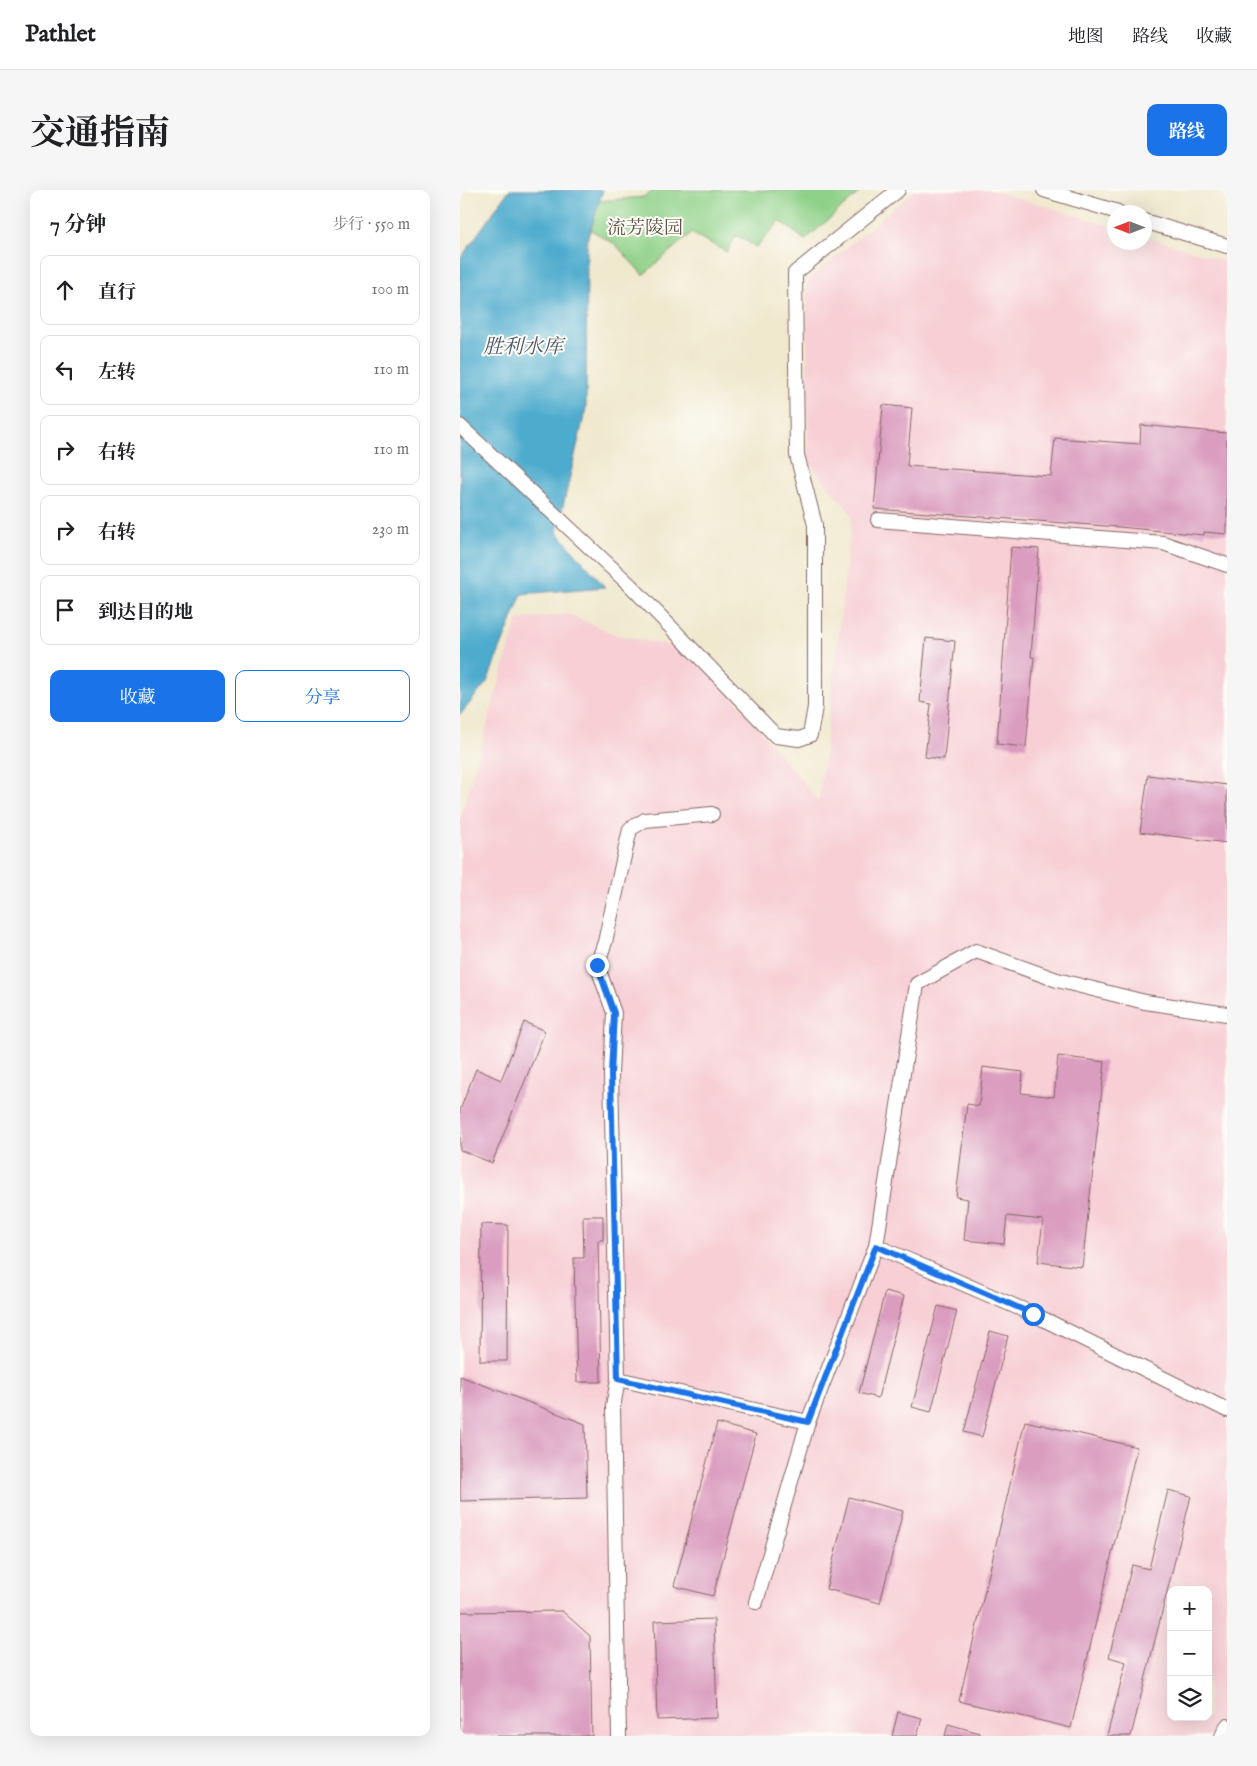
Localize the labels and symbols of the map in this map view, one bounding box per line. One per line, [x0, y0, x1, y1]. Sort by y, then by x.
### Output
north arrow [1107, 205, 1152, 250]
park label: 流芳陵园 [607, 217, 683, 241]
water label: 胜利水库 [483, 335, 566, 360]
route end [586, 954, 609, 977]
route start [1022, 1303, 1045, 1326]

